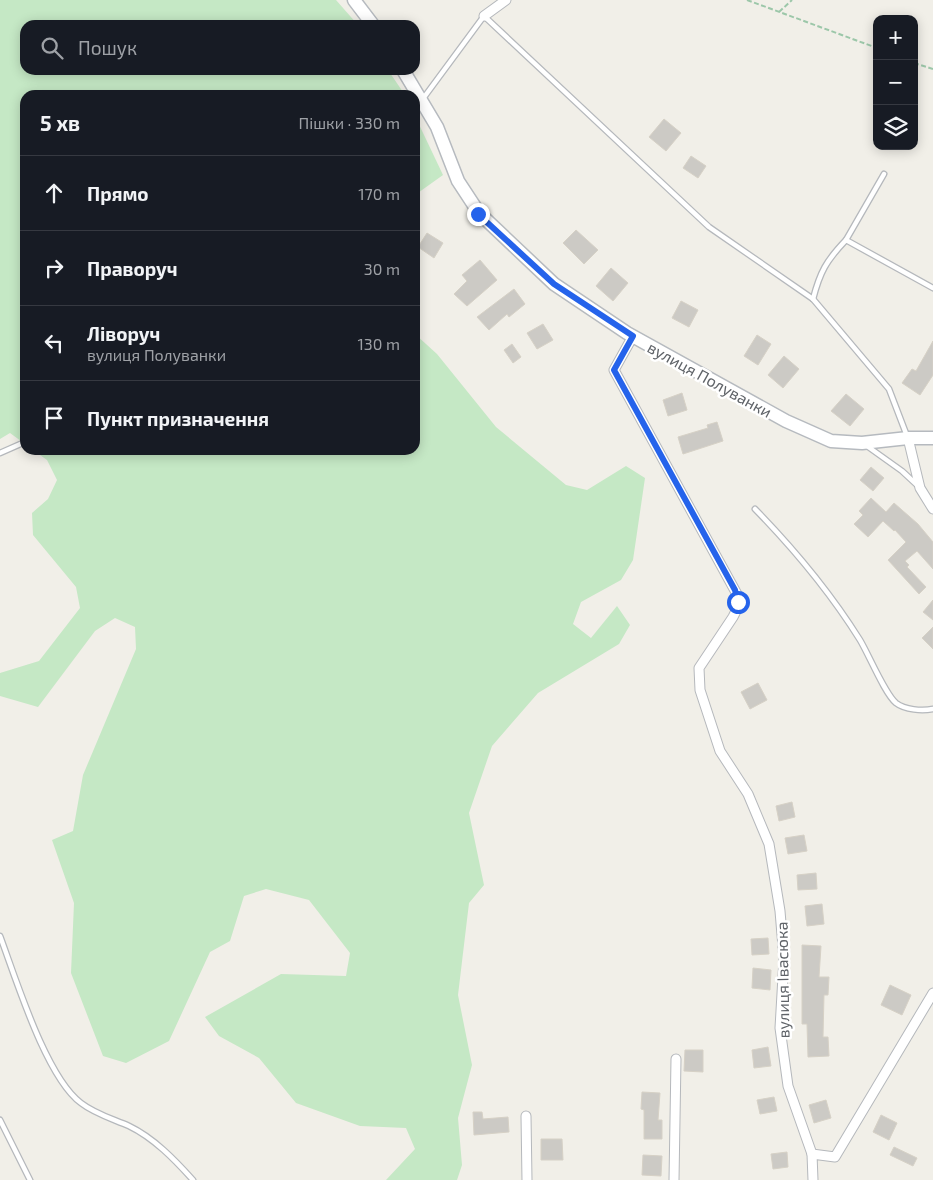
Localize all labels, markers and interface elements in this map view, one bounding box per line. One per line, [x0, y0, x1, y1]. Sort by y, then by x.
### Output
map controls [873, 15, 918, 150]
button: + [873, 15, 918, 60]
search box [20, 20, 420, 75]
icon: search [38, 34, 66, 62]
text: Пошук [78, 36, 137, 59]
button: − [873, 60, 918, 105]
button: layers [873, 105, 918, 150]
text: 5 хв [40, 110, 80, 135]
text: Пішки · 330 m [298, 113, 400, 132]
icon: ahead [40, 179, 68, 207]
text: Прямо [87, 182, 149, 205]
text: 170 m [358, 184, 400, 203]
route end [467, 203, 490, 226]
icon: right [40, 254, 68, 282]
text: Праворуч [87, 257, 178, 280]
text: 30 m [364, 259, 400, 278]
text: Ліворуч [87, 322, 160, 345]
icon: left [40, 329, 68, 357]
text: 130 m [358, 334, 400, 353]
street label: вулиця Полуванки [644, 337, 775, 422]
text: вулиця Полуванки [87, 345, 226, 364]
icon: arrive [40, 404, 68, 432]
text: Пункт призначення [87, 407, 269, 430]
route start [727, 591, 750, 614]
street label: вулиця Івасюка [771, 921, 794, 1039]

